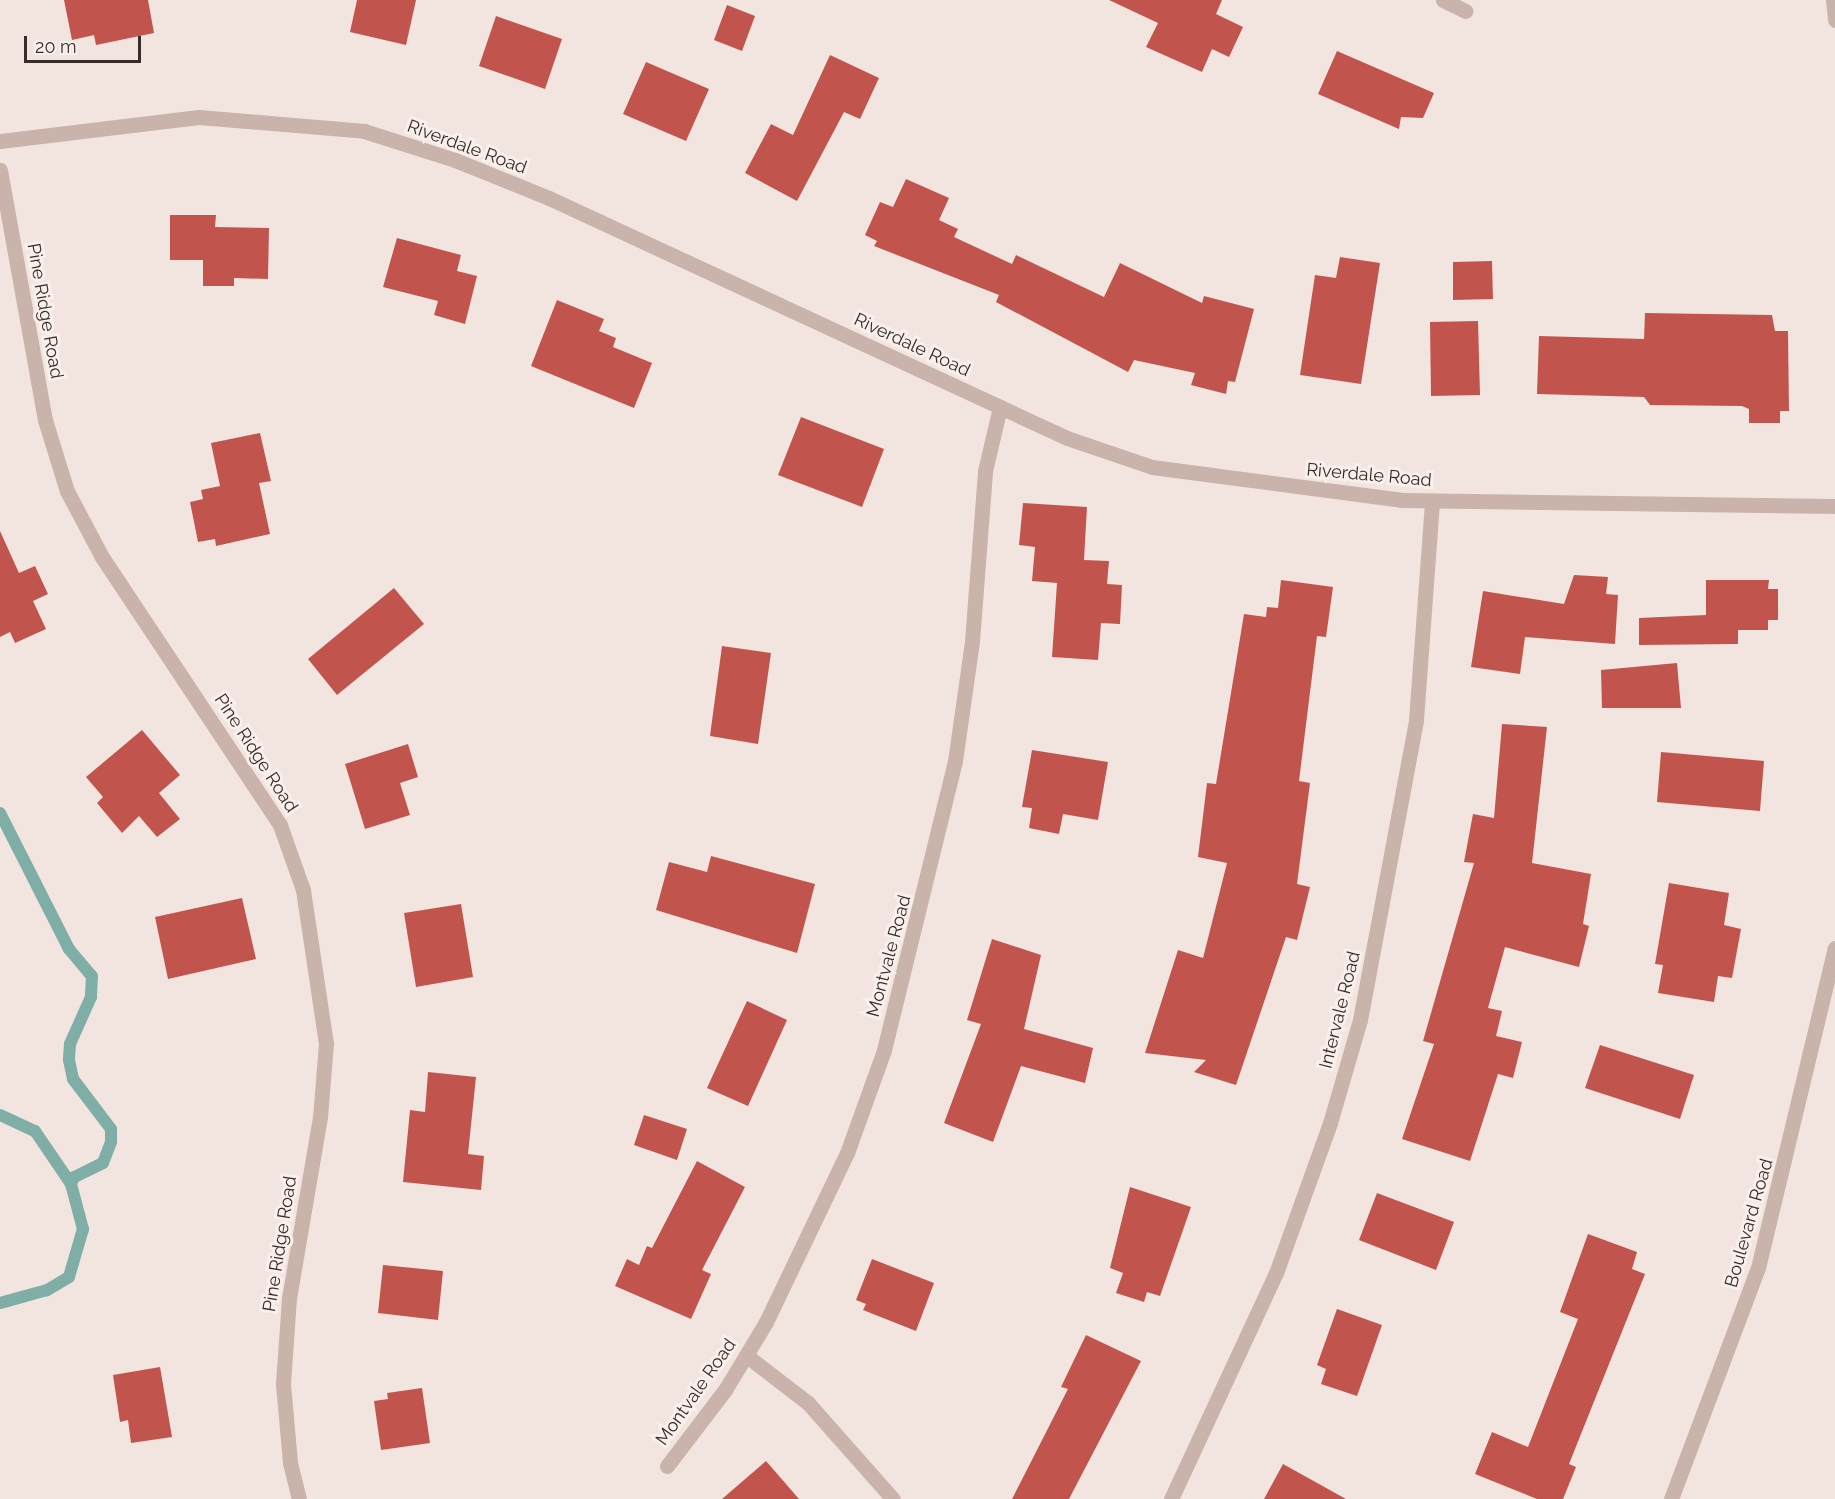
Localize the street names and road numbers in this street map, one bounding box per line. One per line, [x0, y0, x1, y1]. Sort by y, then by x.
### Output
street label: Riverdale Road [404, 115, 530, 179]
street label: Pine Ridge Road [22, 242, 68, 380]
street label: Riverdale Road [850, 309, 974, 381]
street label: Riverdale Road [1305, 459, 1433, 491]
street label: Pine Ridge Road [210, 690, 302, 816]
street label: Montvale Road [862, 893, 916, 1019]
street label: Intervale Road [1315, 949, 1365, 1071]
street label: Boulevard Road [1720, 1156, 1778, 1290]
street label: Pine Ridge Road [259, 1175, 301, 1313]
street label: Montvale Road [651, 1335, 741, 1449]

